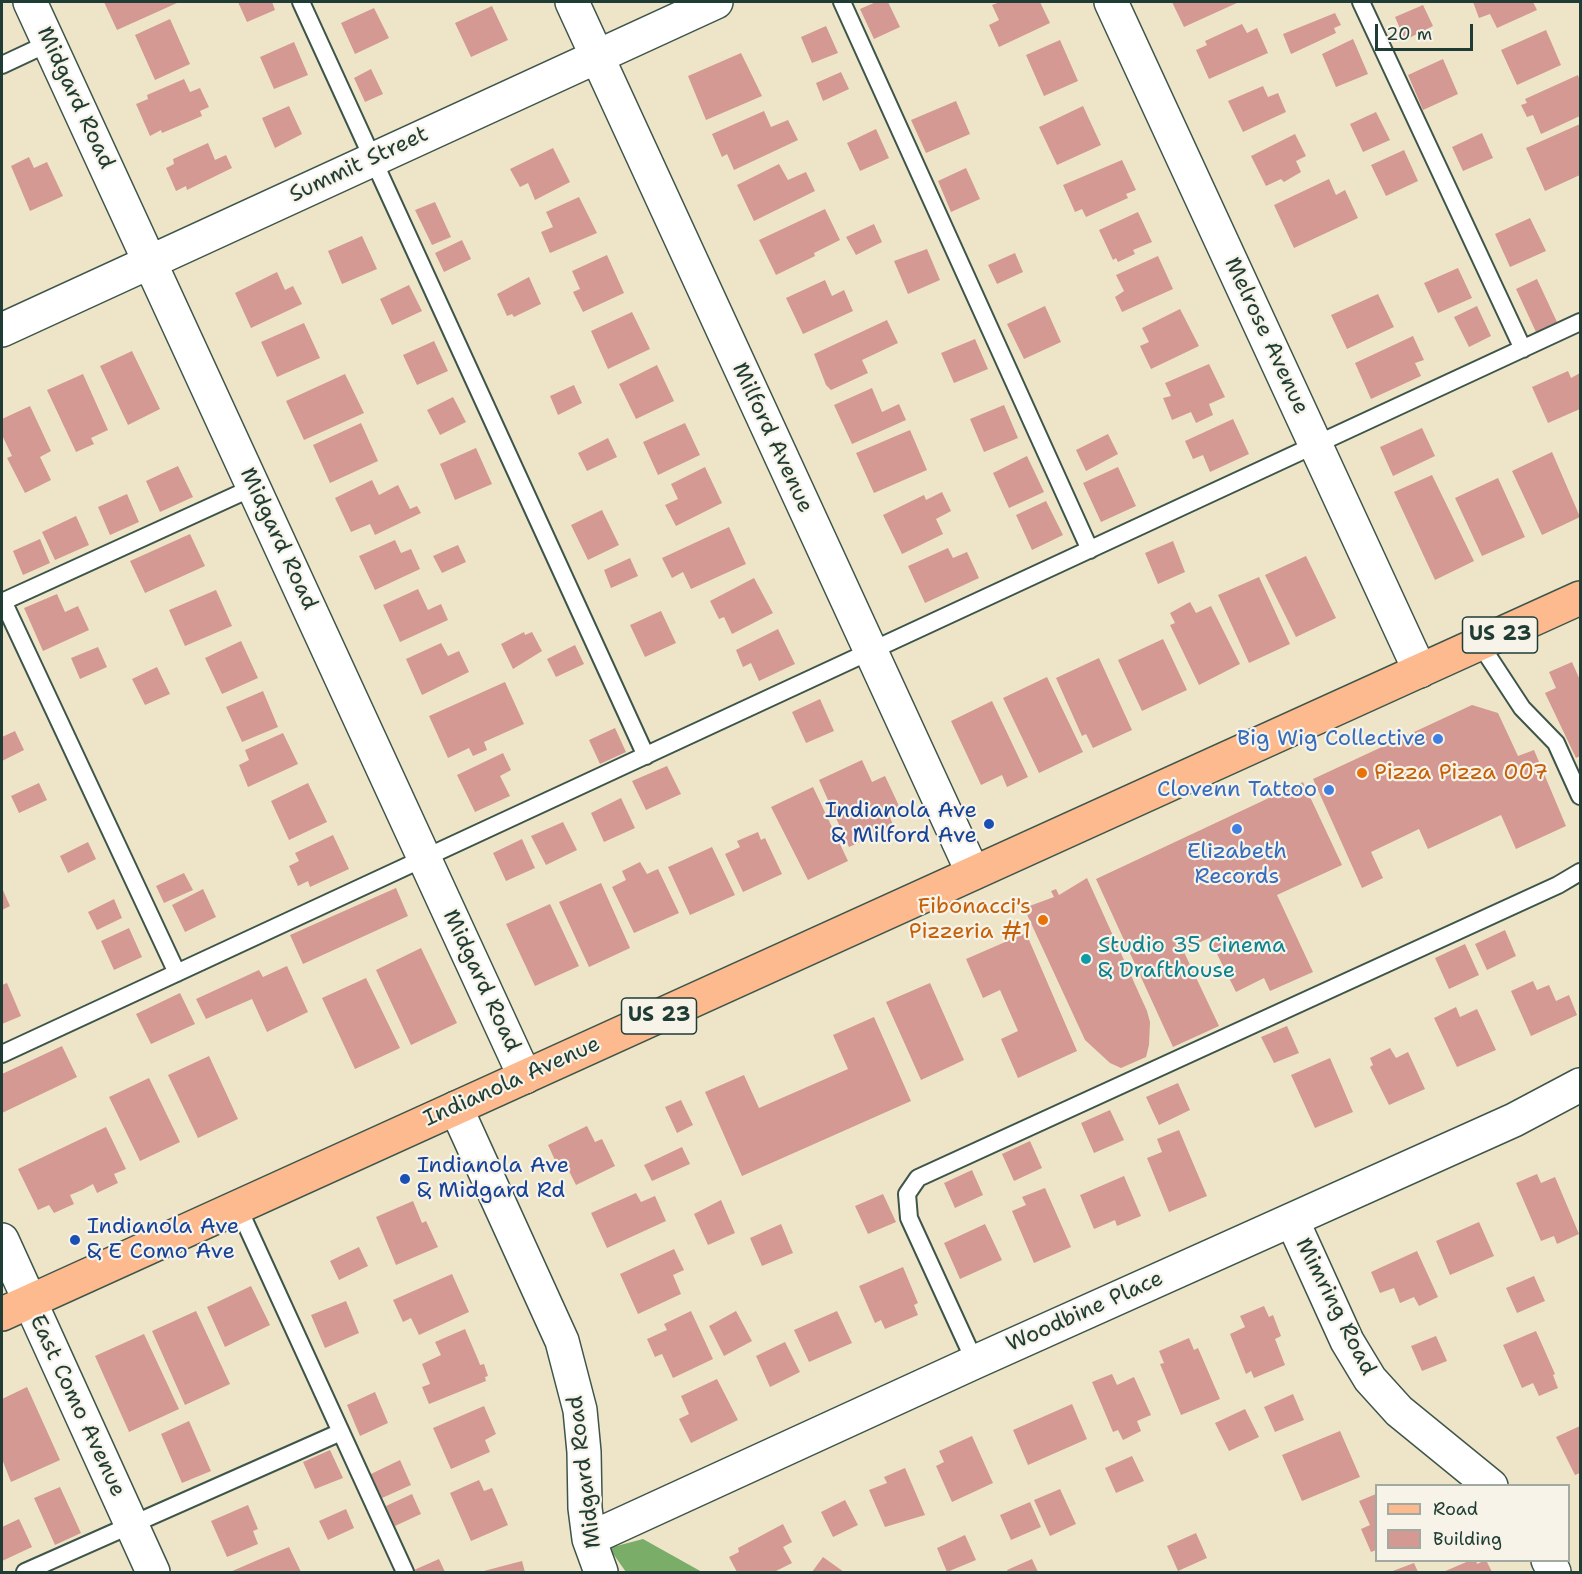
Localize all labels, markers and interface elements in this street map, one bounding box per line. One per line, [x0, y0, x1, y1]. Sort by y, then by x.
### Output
scale bar [1378, 12, 1476, 50]
text: 20 m [1386, 22, 1432, 46]
street label: Midgard Road [31, 23, 119, 173]
street label: Summit Street [285, 121, 433, 209]
street label: Melrose Avenue [1218, 253, 1314, 419]
street label: Milford Avenue [726, 359, 818, 517]
street label: Midgard Road [234, 464, 322, 614]
road number: US 23 [1462, 617, 1538, 653]
place label: Big Wig Collective [1237, 726, 1426, 752]
marker: Big Wig Collective [1431, 732, 1445, 746]
place label: Pizza Pizza 007 [1374, 760, 1548, 786]
marker: Pizza Pizza 007 [1355, 766, 1369, 780]
place label: Clovenn Tattoo [1157, 777, 1317, 803]
marker: Clovenn Tattoo [1322, 783, 1336, 797]
place label: Indianola Ave & Milford Ave [825, 798, 977, 849]
marker: Indianola Ave & Milford Ave [982, 817, 996, 831]
marker: Elizabeth Records [1230, 822, 1244, 836]
place label: Elizabeth Records [1187, 839, 1287, 890]
place label: Fibonacci's Pizzeria #1 [909, 894, 1031, 945]
street label: Midgard Road [437, 906, 525, 1056]
marker: Fibonacci's Pizzeria #1 [1036, 913, 1050, 927]
place label: Studio 35 Cinema & Drafthouse [1098, 933, 1286, 984]
marker: Studio 35 Cinema & Drafthouse [1079, 952, 1093, 966]
road number: US 23 [622, 998, 696, 1034]
street label: Indianola Avenue [420, 1031, 604, 1133]
place label: Indianola Ave & Midgard Rd [417, 1153, 569, 1204]
marker: Indianola Ave & Midgard Rd [398, 1172, 412, 1186]
place label: Indianola Ave & E Como Ave [87, 1214, 239, 1266]
marker: Indianola Ave & E Como Ave [68, 1233, 82, 1247]
street label: Mimring Road [1289, 1234, 1381, 1380]
street label: Woodbine Place [1002, 1266, 1168, 1358]
street label: East Como Avenue [23, 1311, 131, 1501]
street label: Midgard Road [563, 1394, 607, 1550]
legend [1375, 1484, 1570, 1562]
text: Road [1433, 1497, 1478, 1521]
text: Building [1433, 1527, 1502, 1551]

